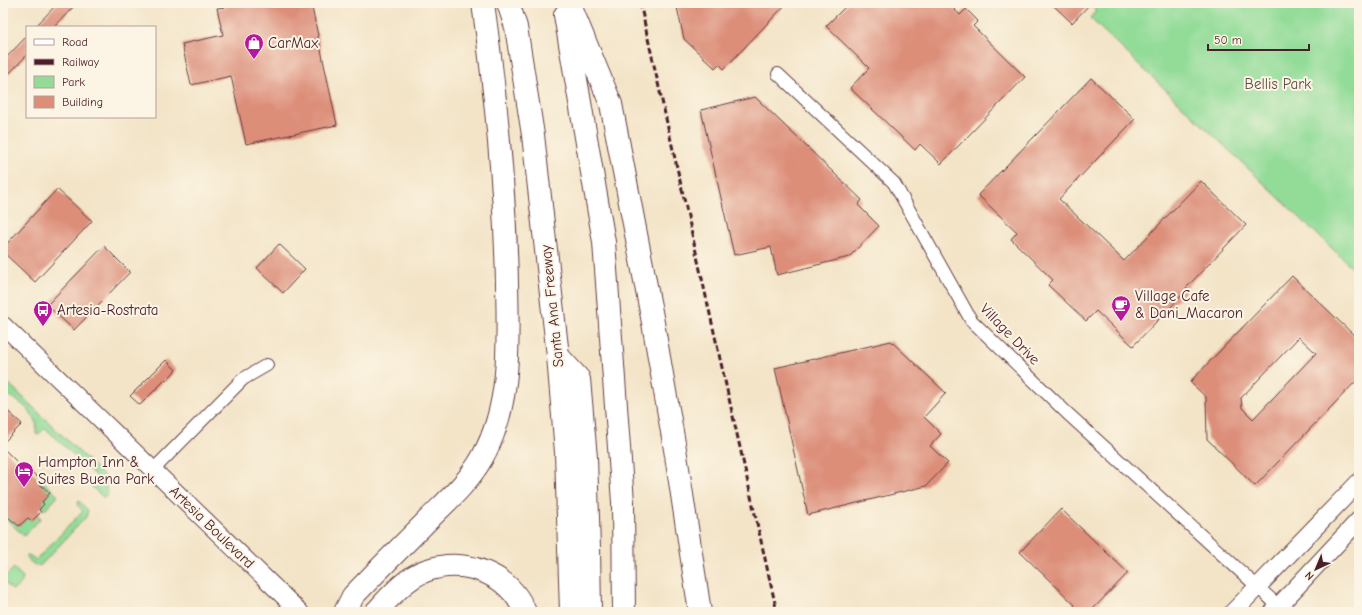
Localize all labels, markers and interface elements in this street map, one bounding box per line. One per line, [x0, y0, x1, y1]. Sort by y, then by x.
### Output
legend [26, 26, 156, 118]
scale bar [1208, 26, 1309, 52]
shop icon: CarMax [243, 32, 265, 60]
text: 50 m [1214, 33, 1242, 47]
place label: CarMax [268, 34, 319, 52]
text: Road [62, 35, 88, 49]
text: Railway [62, 55, 100, 69]
text: Park [62, 75, 85, 89]
park label: Bellis Park [1245, 75, 1312, 93]
text: Building [62, 95, 103, 109]
street label: Santa Ana Freeway [537, 244, 567, 368]
place label: Village Cafe & Dani_Macaron [1135, 287, 1243, 322]
cafe icon: Village Cafe & Dani_Macaron [1110, 294, 1132, 322]
bus stop icon: Artesia-Rostrata [32, 299, 54, 327]
street label: Village Drive [976, 300, 1044, 369]
place label: Artesia-Rostrata [57, 301, 159, 319]
place label: Hampton Inn & Suites Buena Park [38, 453, 155, 488]
hotel icon: Hampton Inn & Suites Buena Park [13, 460, 35, 488]
street label: Artesia Boulevard [166, 482, 258, 572]
north arrow [1296, 549, 1336, 589]
text: N [1302, 569, 1317, 583]

